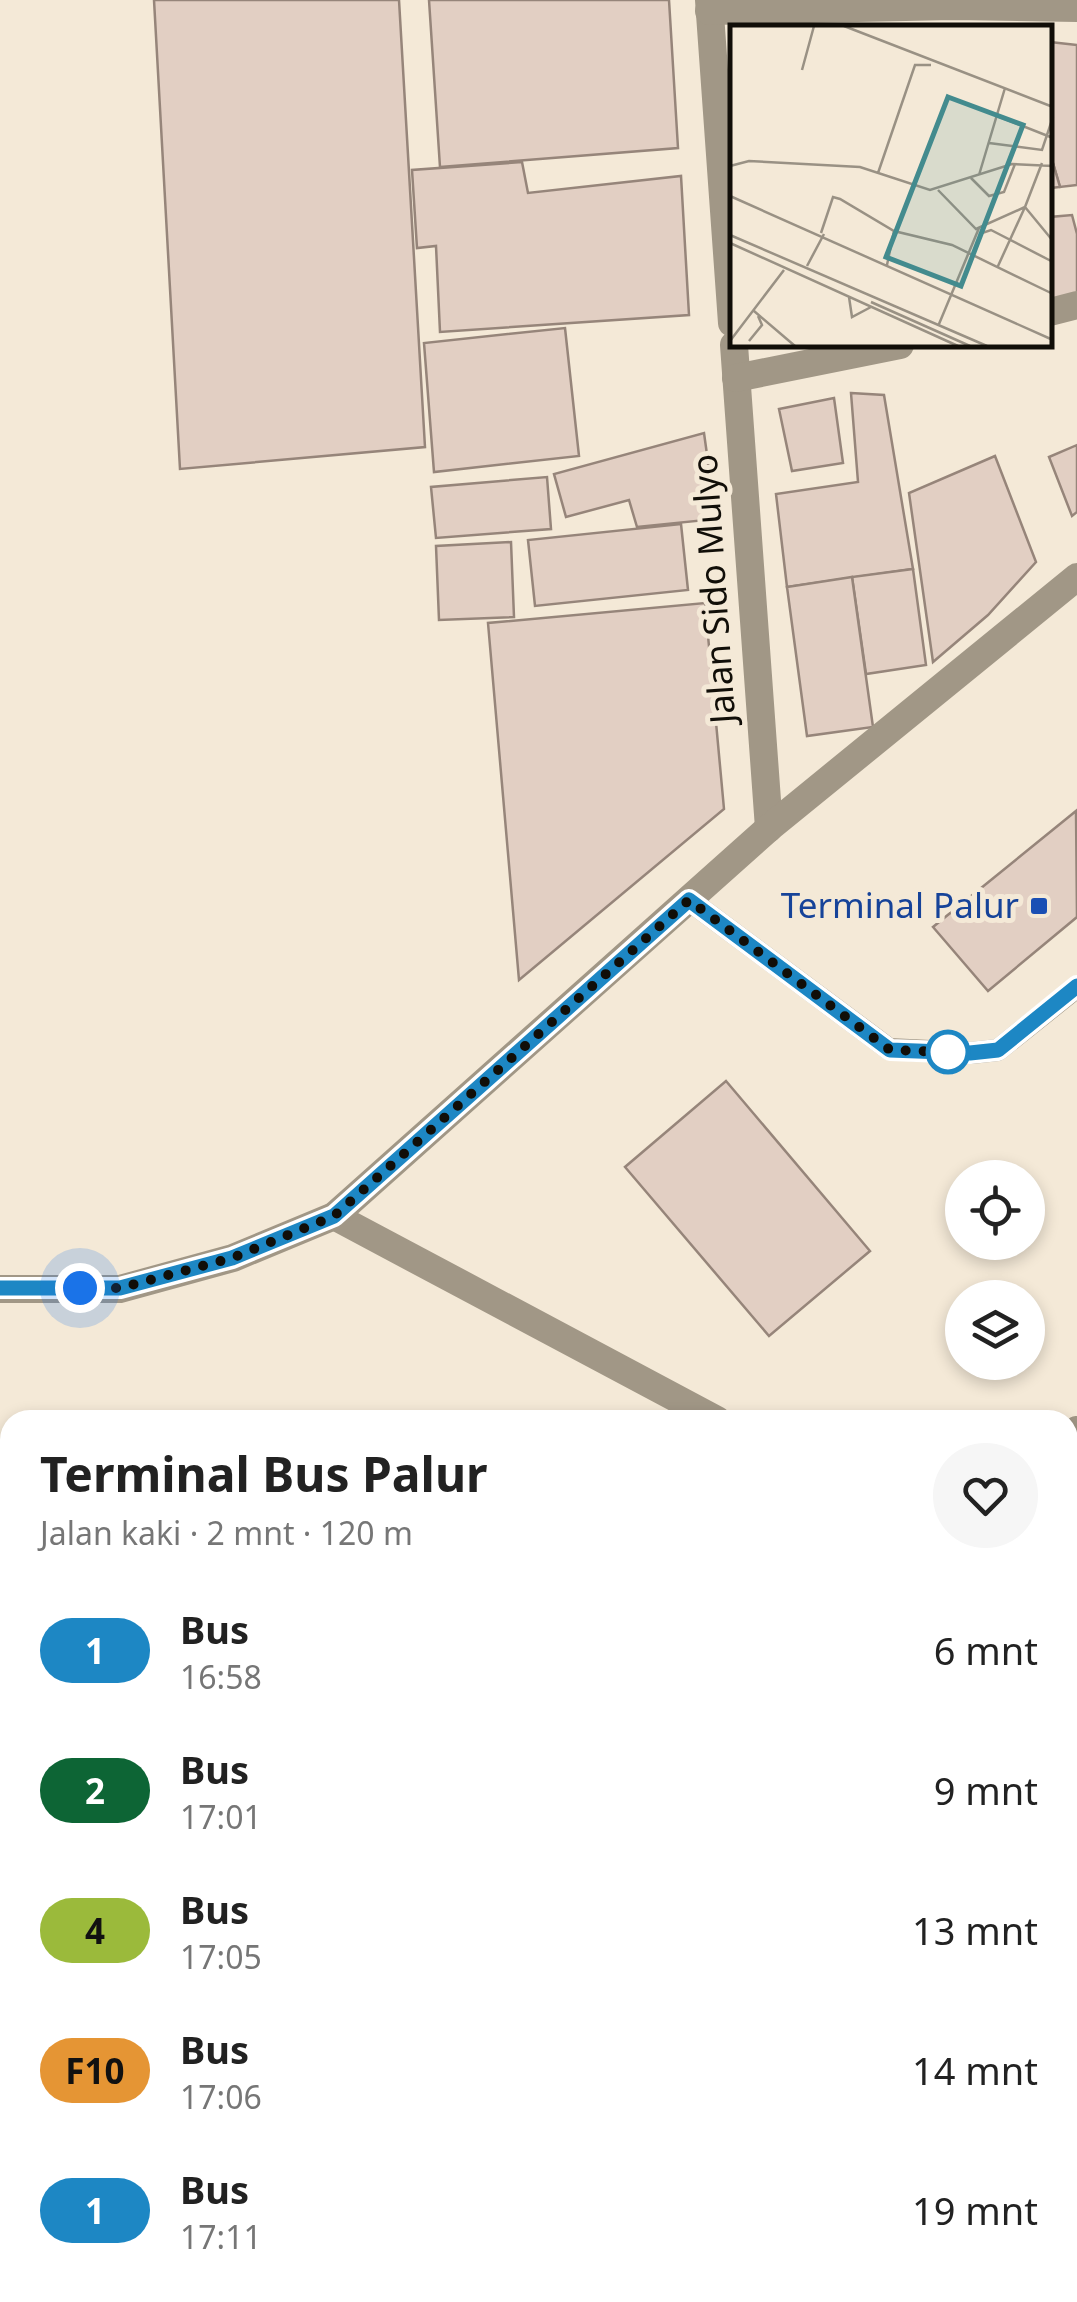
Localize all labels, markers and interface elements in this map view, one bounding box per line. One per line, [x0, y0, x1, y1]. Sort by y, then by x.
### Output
inset map [730, 25, 1052, 348]
street label: Jalan Sido Mulyo [680, 453, 746, 728]
place label: Terminal Palur [781, 881, 1019, 928]
marker: Terminal Palur [1028, 895, 1050, 917]
unlabelled marker [927, 1031, 969, 1073]
map controls [945, 1160, 1045, 1380]
button: locate [945, 1160, 1045, 1260]
your location [55, 1263, 105, 1313]
button: layers [945, 1280, 1045, 1380]
text: Terminal Bus Palur [40, 1441, 488, 1506]
button: heart [933, 1443, 1038, 1548]
text: Jalan kaki · 2 mnt · 120 m [40, 1511, 413, 1554]
text: Bus [180, 1603, 249, 1655]
text: 6 mnt [934, 1624, 1038, 1676]
text: 1 [85, 1627, 105, 1674]
text: 16:58 [180, 1655, 262, 1698]
text: Bus [180, 1743, 249, 1795]
text: 9 mnt [934, 1764, 1038, 1816]
text: 2 [85, 1767, 105, 1814]
text: 17:01 [180, 1795, 262, 1838]
text: Bus [180, 1883, 249, 1935]
text: 13 mnt [912, 1904, 1038, 1956]
text: 4 [85, 1907, 105, 1954]
text: 17:05 [180, 1935, 262, 1978]
text: Bus [180, 2023, 249, 2075]
text: 14 mnt [912, 2044, 1038, 2096]
text: F10 [65, 2047, 125, 2094]
text: 17:06 [180, 2075, 262, 2118]
text: Bus [180, 2163, 249, 2215]
text: 19 mnt [912, 2184, 1038, 2236]
text: 1 [85, 2187, 105, 2234]
text: 17:11 [180, 2215, 262, 2258]

